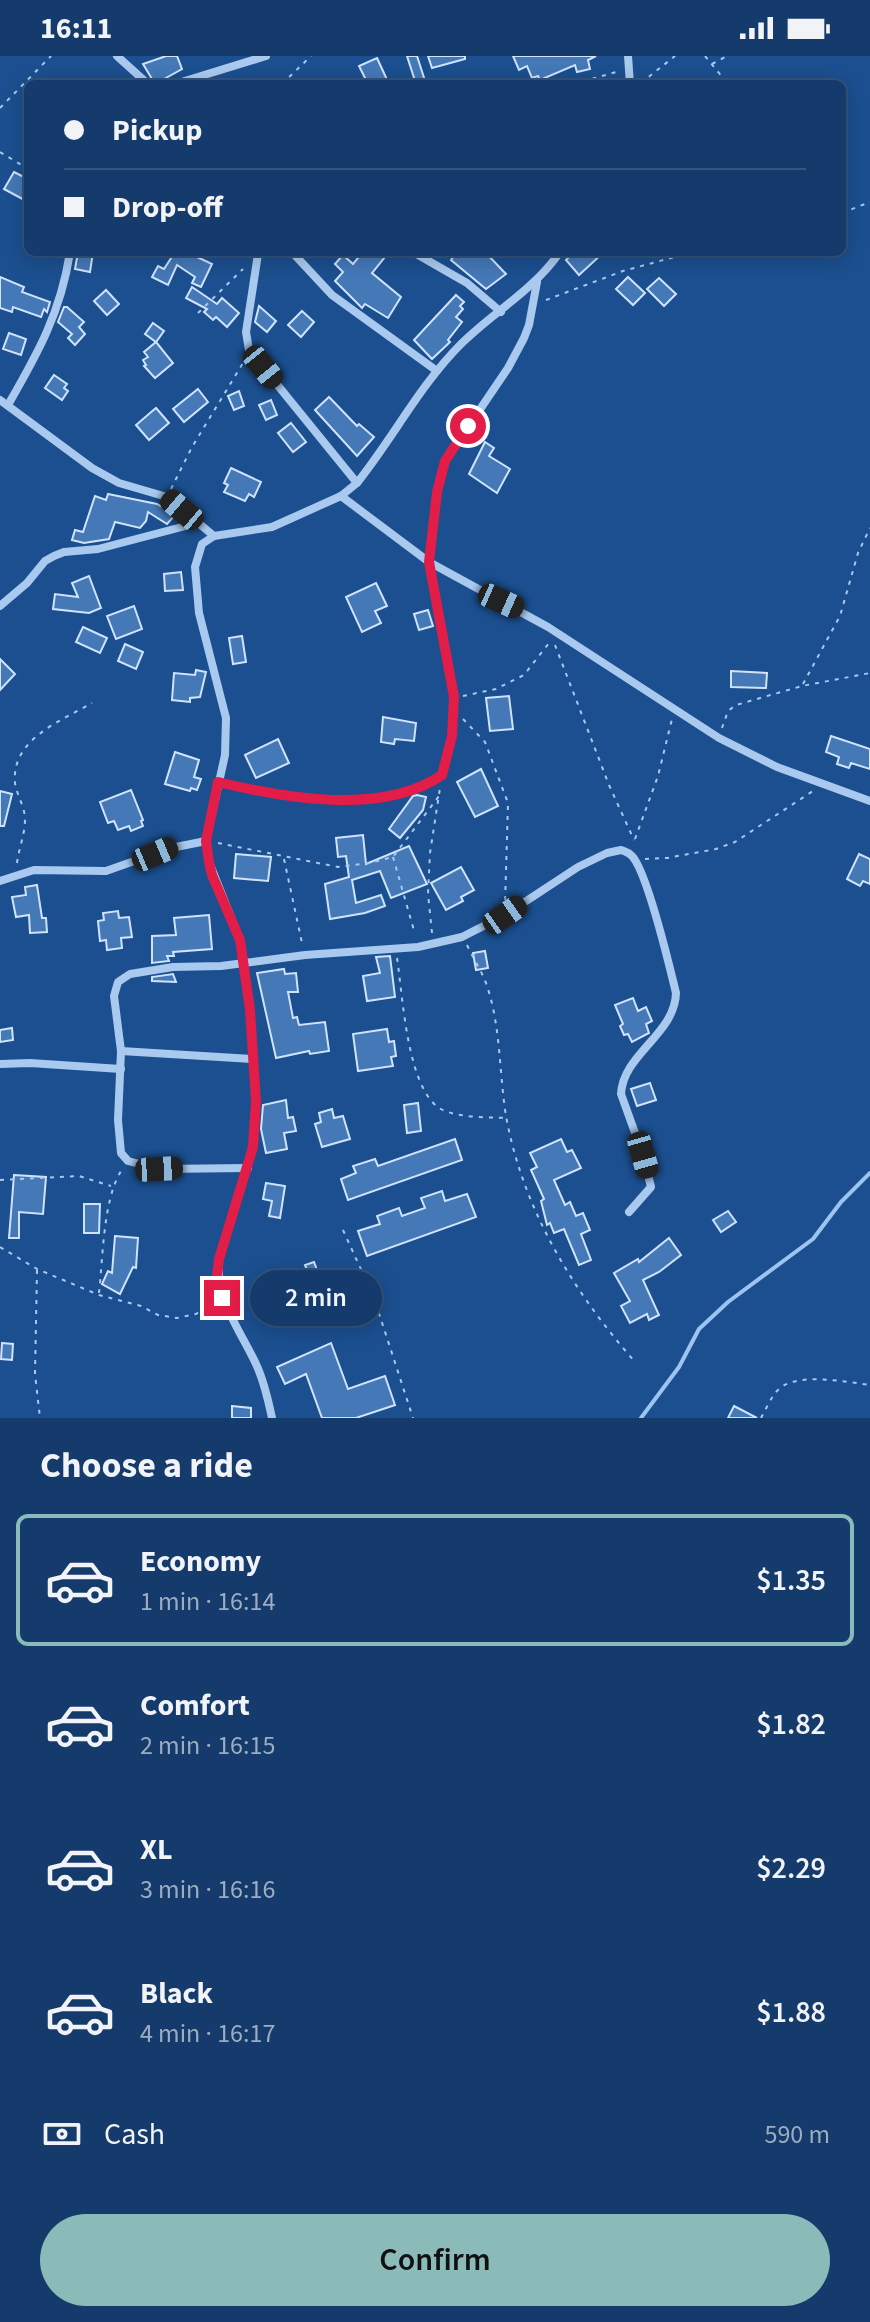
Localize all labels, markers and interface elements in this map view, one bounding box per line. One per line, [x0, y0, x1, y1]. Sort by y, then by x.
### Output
text: 16:11 [40, 7, 112, 50]
text: Pickup [112, 109, 202, 152]
text: Drop-off [112, 186, 223, 229]
car [239, 341, 287, 393]
route start [450, 408, 486, 444]
car [156, 485, 208, 535]
car [474, 580, 528, 622]
car [128, 834, 182, 874]
car [478, 891, 532, 939]
car [625, 1129, 661, 1181]
car [134, 1156, 184, 1182]
callout: 2 min [250, 1270, 382, 1326]
text: 2 min [285, 1279, 347, 1316]
route end [204, 1280, 240, 1316]
text: Choose a ride [40, 1440, 253, 1491]
text: Economy [140, 1540, 261, 1583]
icon: car [44, 1544, 116, 1616]
text: $1.35 [756, 1559, 826, 1602]
text: 1 min · 16:14 [140, 1583, 275, 1620]
text: Comfort [140, 1684, 250, 1727]
icon: car [44, 1688, 116, 1760]
text: $1.82 [756, 1703, 826, 1746]
text: 2 min · 16:15 [140, 1727, 275, 1764]
text: XL [140, 1828, 173, 1871]
icon: car [44, 1832, 116, 1904]
text: $2.29 [756, 1847, 826, 1890]
text: 3 min · 16:16 [140, 1871, 275, 1908]
text: Black [140, 1972, 213, 2015]
icon: car [44, 1976, 116, 2048]
text: $1.88 [756, 1991, 826, 2034]
text: 4 min · 16:17 [140, 2015, 275, 2052]
icon: cash [40, 2112, 84, 2156]
text: Cash [104, 2113, 165, 2156]
text: 590 m [764, 2116, 830, 2153]
button: Confirm [40, 2214, 830, 2306]

